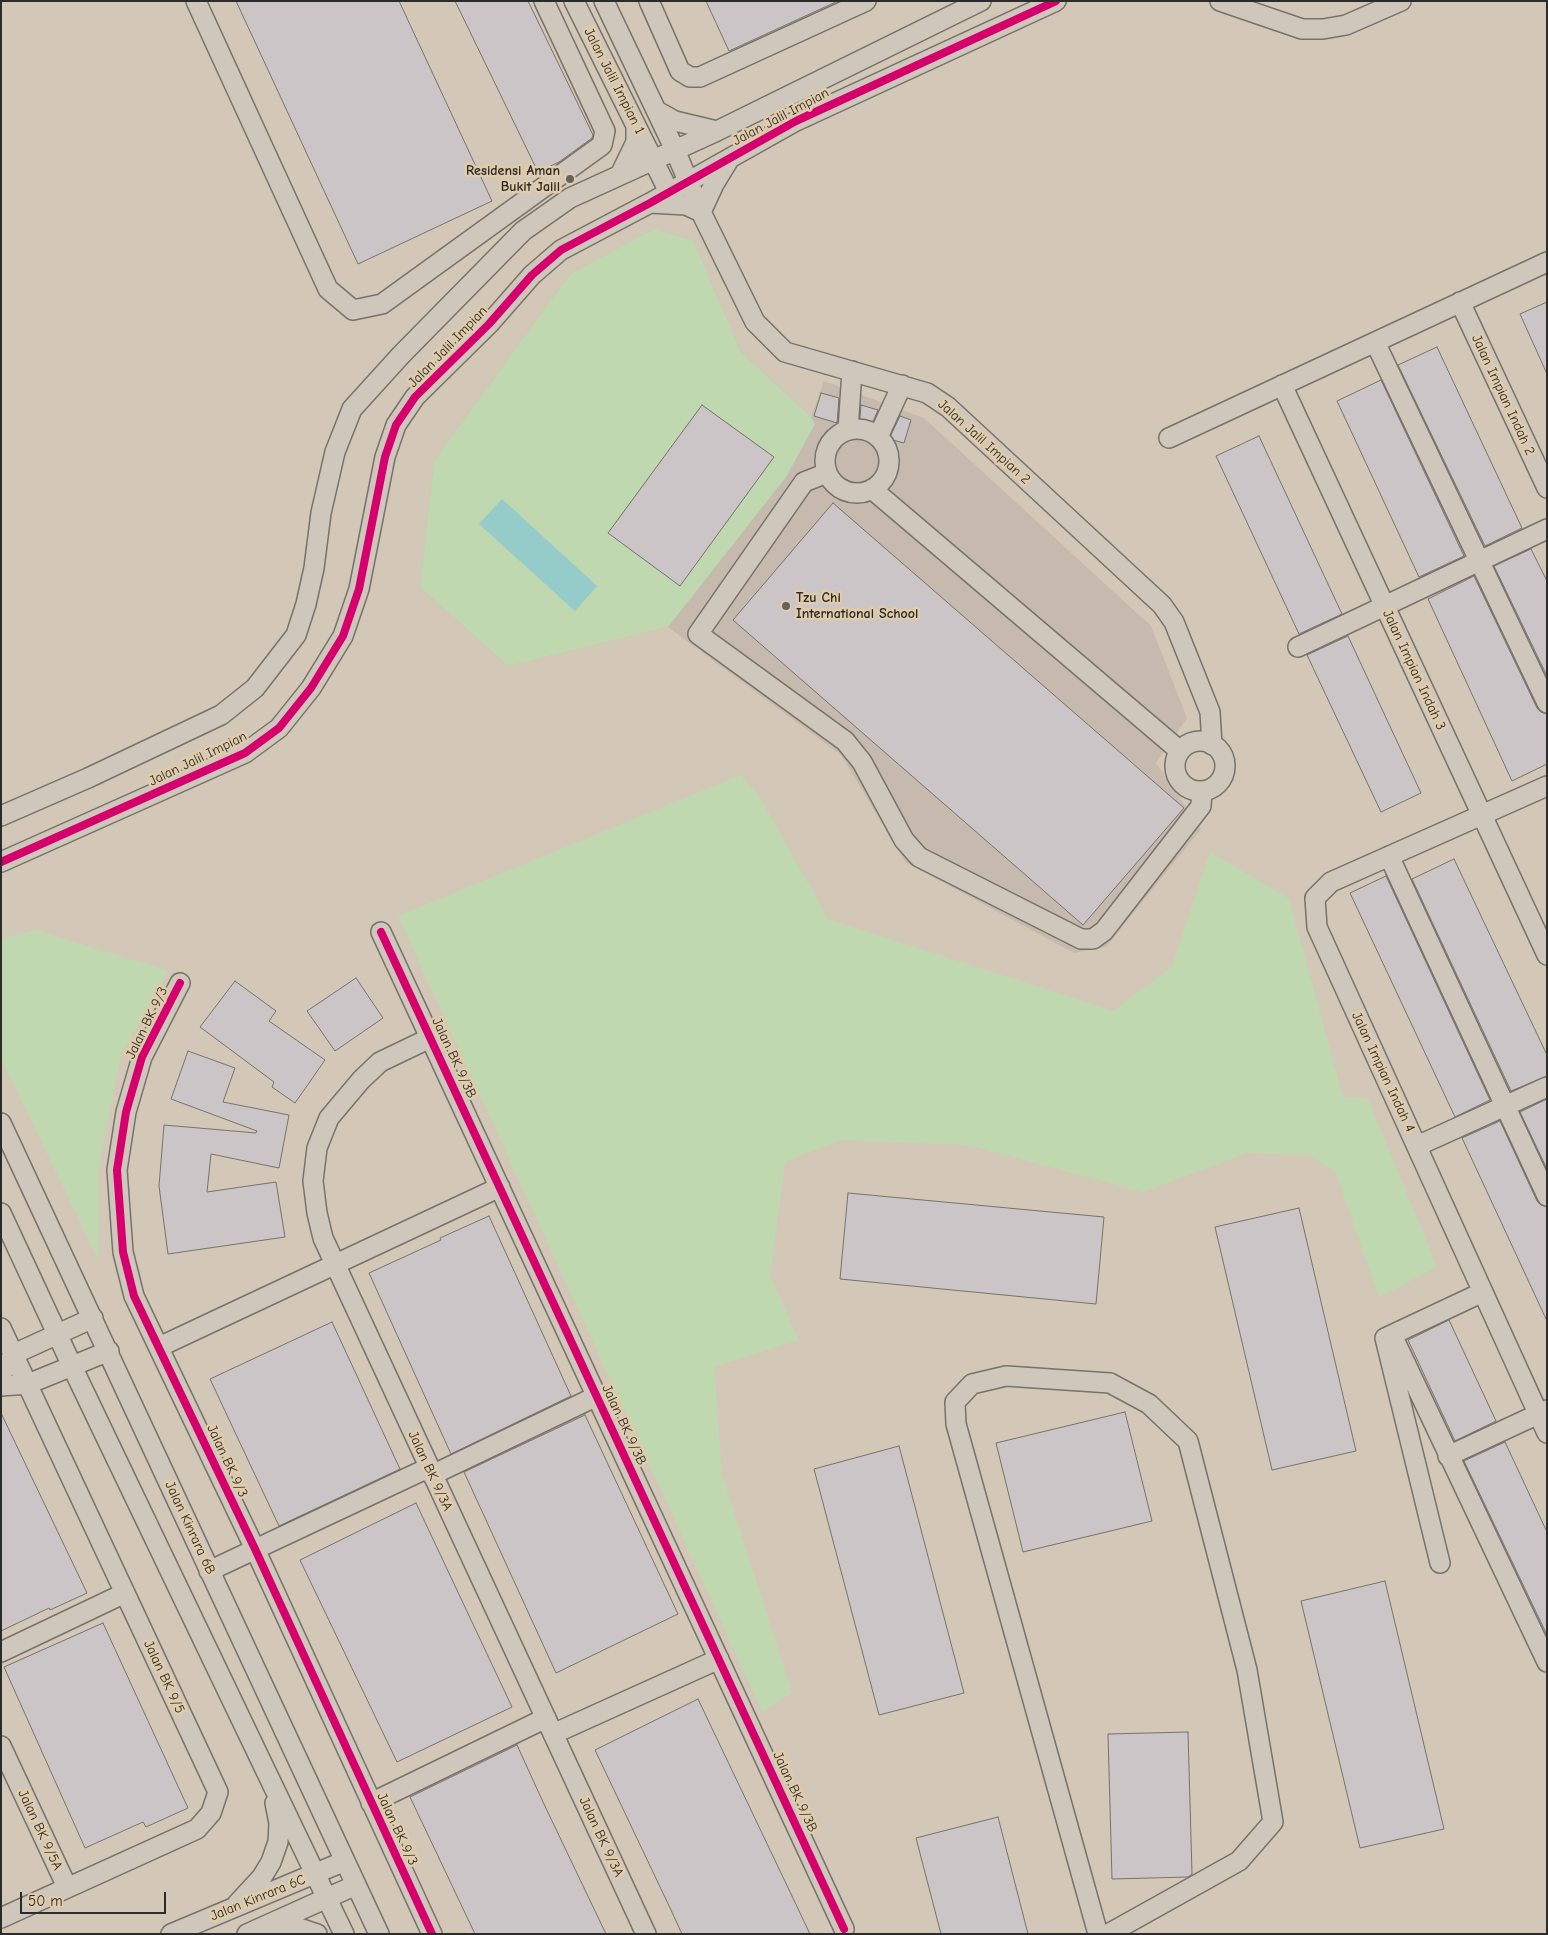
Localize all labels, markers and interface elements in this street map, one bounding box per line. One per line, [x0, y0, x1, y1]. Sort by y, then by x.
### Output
street label: Jalan Jalil Impian 1 [580, 25, 648, 137]
street label: Jalan Jalil Impian [730, 85, 832, 149]
place label: Residensi Aman Bukit Jalil [466, 163, 560, 196]
marker: Residensi Aman Bukit Jalil [564, 173, 576, 185]
street label: Jalan Jalil Impian [405, 303, 491, 391]
street label: Jalan Impian Indah 2 [1468, 332, 1538, 458]
street label: Jalan Jalil Impian 2 [934, 396, 1034, 488]
place label: Tzu Chi International School [796, 590, 918, 622]
marker: Tzu Chi International School [780, 600, 792, 612]
street label: Jalan Impian Indah 3 [1379, 607, 1449, 733]
street label: Jalan Jalil Impian [146, 728, 250, 790]
street label: Jalan BK 9/3 [122, 984, 172, 1062]
street label: Jalan Impian Indah 4 [1348, 1009, 1418, 1135]
street label: Jalan BK 9/3B [428, 1015, 480, 1101]
street label: Jalan BK 9/3B [598, 1382, 650, 1468]
street label: Jalan BK 9/3 [203, 1422, 251, 1500]
street label: Jalan BK 9/3A [404, 1428, 456, 1514]
street label: Jalan Kinrara 6B [161, 1479, 219, 1577]
street label: Jalan BK 9/5 [140, 1638, 188, 1716]
street label: Jalan BK 9/3B [769, 1749, 821, 1835]
street label: Jalan BK 9/5A [14, 1787, 66, 1873]
street label: Jalan BK 9/3 [373, 1790, 421, 1868]
street label: Jalan BK 9/3A [575, 1794, 627, 1880]
street label: Jalan Kinrara 6C [208, 1871, 308, 1925]
scale bar [22, 1882, 169, 1914]
text: 50 m [28, 1892, 63, 1910]

